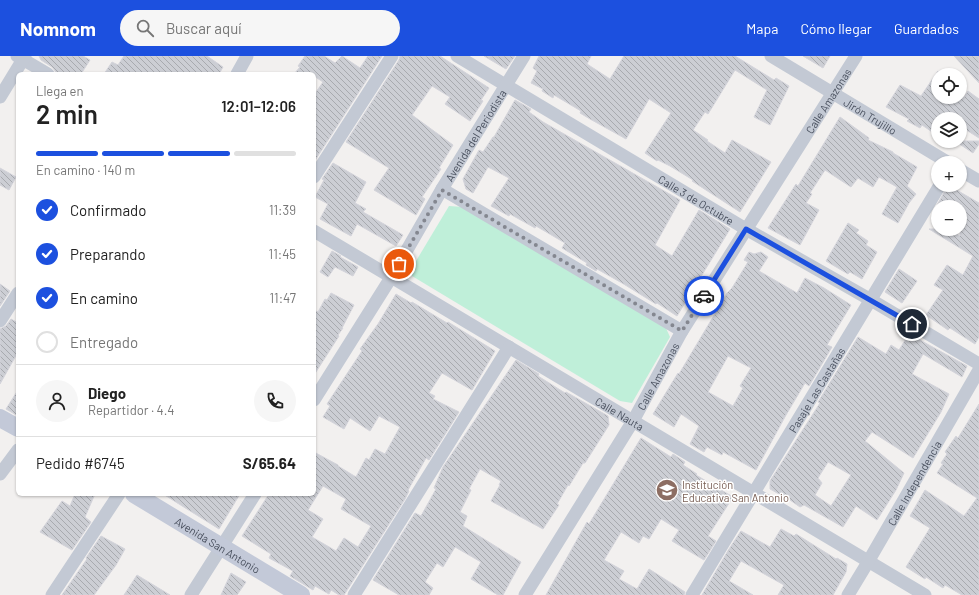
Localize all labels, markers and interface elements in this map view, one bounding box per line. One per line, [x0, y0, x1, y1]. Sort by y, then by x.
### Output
search box [120, 10, 400, 46]
text: Nomnom [20, 17, 96, 40]
icon: search [134, 17, 156, 39]
text: Buscar aquí [166, 19, 241, 37]
text: Mapa [746, 20, 778, 37]
text: Cómo llegar [800, 20, 872, 37]
text: Guardados [894, 20, 959, 37]
street label: Calle Amazonas [802, 66, 853, 136]
map controls [931, 68, 967, 236]
button: locate [931, 68, 967, 104]
text: Llega en [36, 83, 83, 99]
street label: Avenida del Periodista [442, 87, 508, 183]
street label: Jirón Trujillo [842, 95, 899, 137]
text: 12:01–12:06 [221, 97, 296, 115]
text: 2 min [36, 98, 98, 129]
button: layers [931, 112, 967, 148]
button: + [931, 156, 967, 192]
text: En camino · 140 m [36, 162, 135, 178]
street label: Calle 3 de Octubre [656, 172, 737, 227]
icon: check [36, 199, 58, 221]
button: − [931, 200, 967, 236]
text: Confirmado [70, 201, 146, 219]
text: 11:39 [269, 202, 296, 218]
icon: check [36, 243, 58, 265]
text: Preparando [70, 245, 146, 263]
text: 11:45 [269, 246, 296, 262]
pin [382, 247, 416, 281]
icon: bag [388, 253, 410, 275]
courier [684, 276, 724, 316]
icon: car [693, 285, 715, 307]
icon: check [36, 287, 58, 309]
text: En camino [70, 289, 138, 307]
text: 11:47 [270, 290, 296, 306]
pin [895, 307, 929, 341]
icon: home [901, 313, 923, 335]
text: Entregado [70, 333, 138, 351]
street label: Calle Amazonas [634, 340, 681, 412]
street label: Pasaje Las Castañas [785, 345, 847, 435]
button: person [36, 380, 78, 422]
button: phone [254, 380, 296, 422]
text: Diego [88, 384, 126, 402]
street label: Calle Nauta [593, 394, 646, 433]
text: Repartidor · 4.4 [88, 402, 174, 418]
street label: Calle Independencia [884, 438, 943, 528]
text: Pedido #6745 [36, 454, 125, 472]
text: S/65.64 [243, 454, 296, 472]
school or university icon: Institución Educativa San Antonio [654, 477, 680, 503]
place label: Institución Educativa San Antonio [682, 478, 789, 504]
street label: Avenida San Antonio [173, 514, 263, 575]

